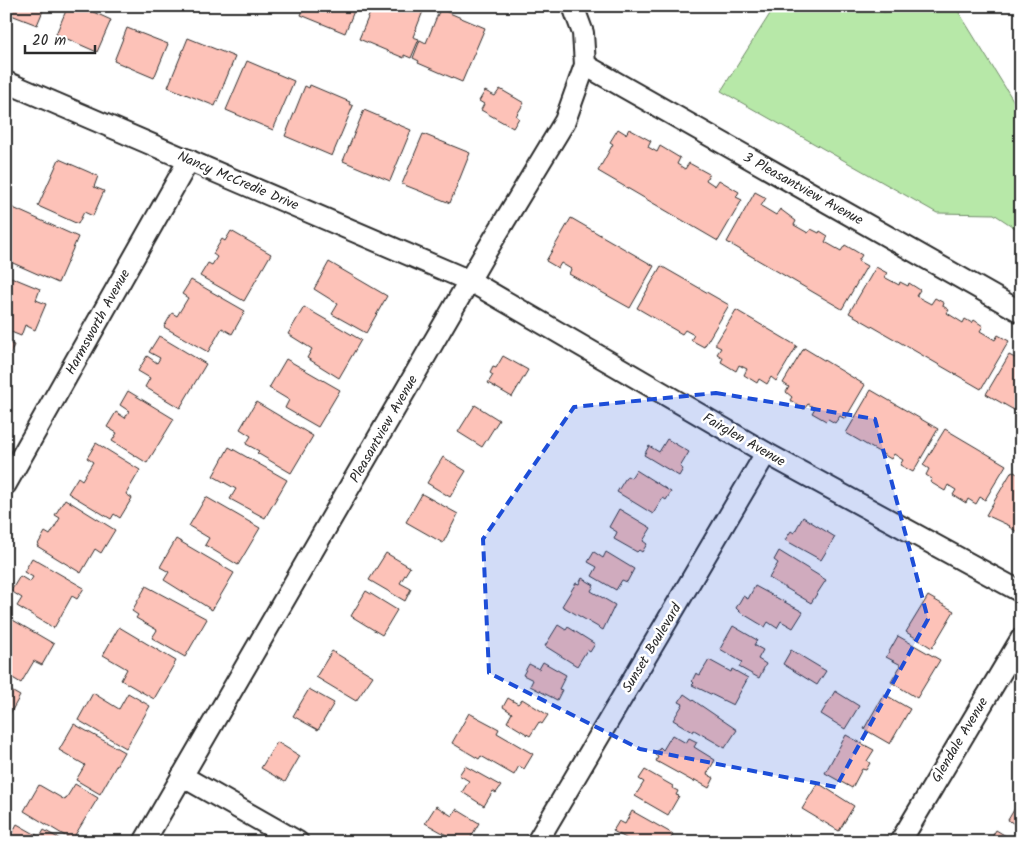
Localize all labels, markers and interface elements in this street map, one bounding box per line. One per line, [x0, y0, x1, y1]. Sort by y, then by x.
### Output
scale bar [25, 22, 95, 54]
text: 20 m [32, 29, 66, 53]
street label: Nancy McCredie Drive [174, 145, 303, 217]
street label: 3 Pleasantview Avenue [739, 147, 868, 232]
street label: Harmsworth Avenue [60, 265, 137, 379]
street label: Pleasantview Avenue [344, 370, 424, 487]
street label: Fairglen Avenue [698, 407, 790, 473]
street label: Sunset Boulevard [617, 598, 688, 697]
street label: Glendale Avenue [926, 693, 994, 787]

